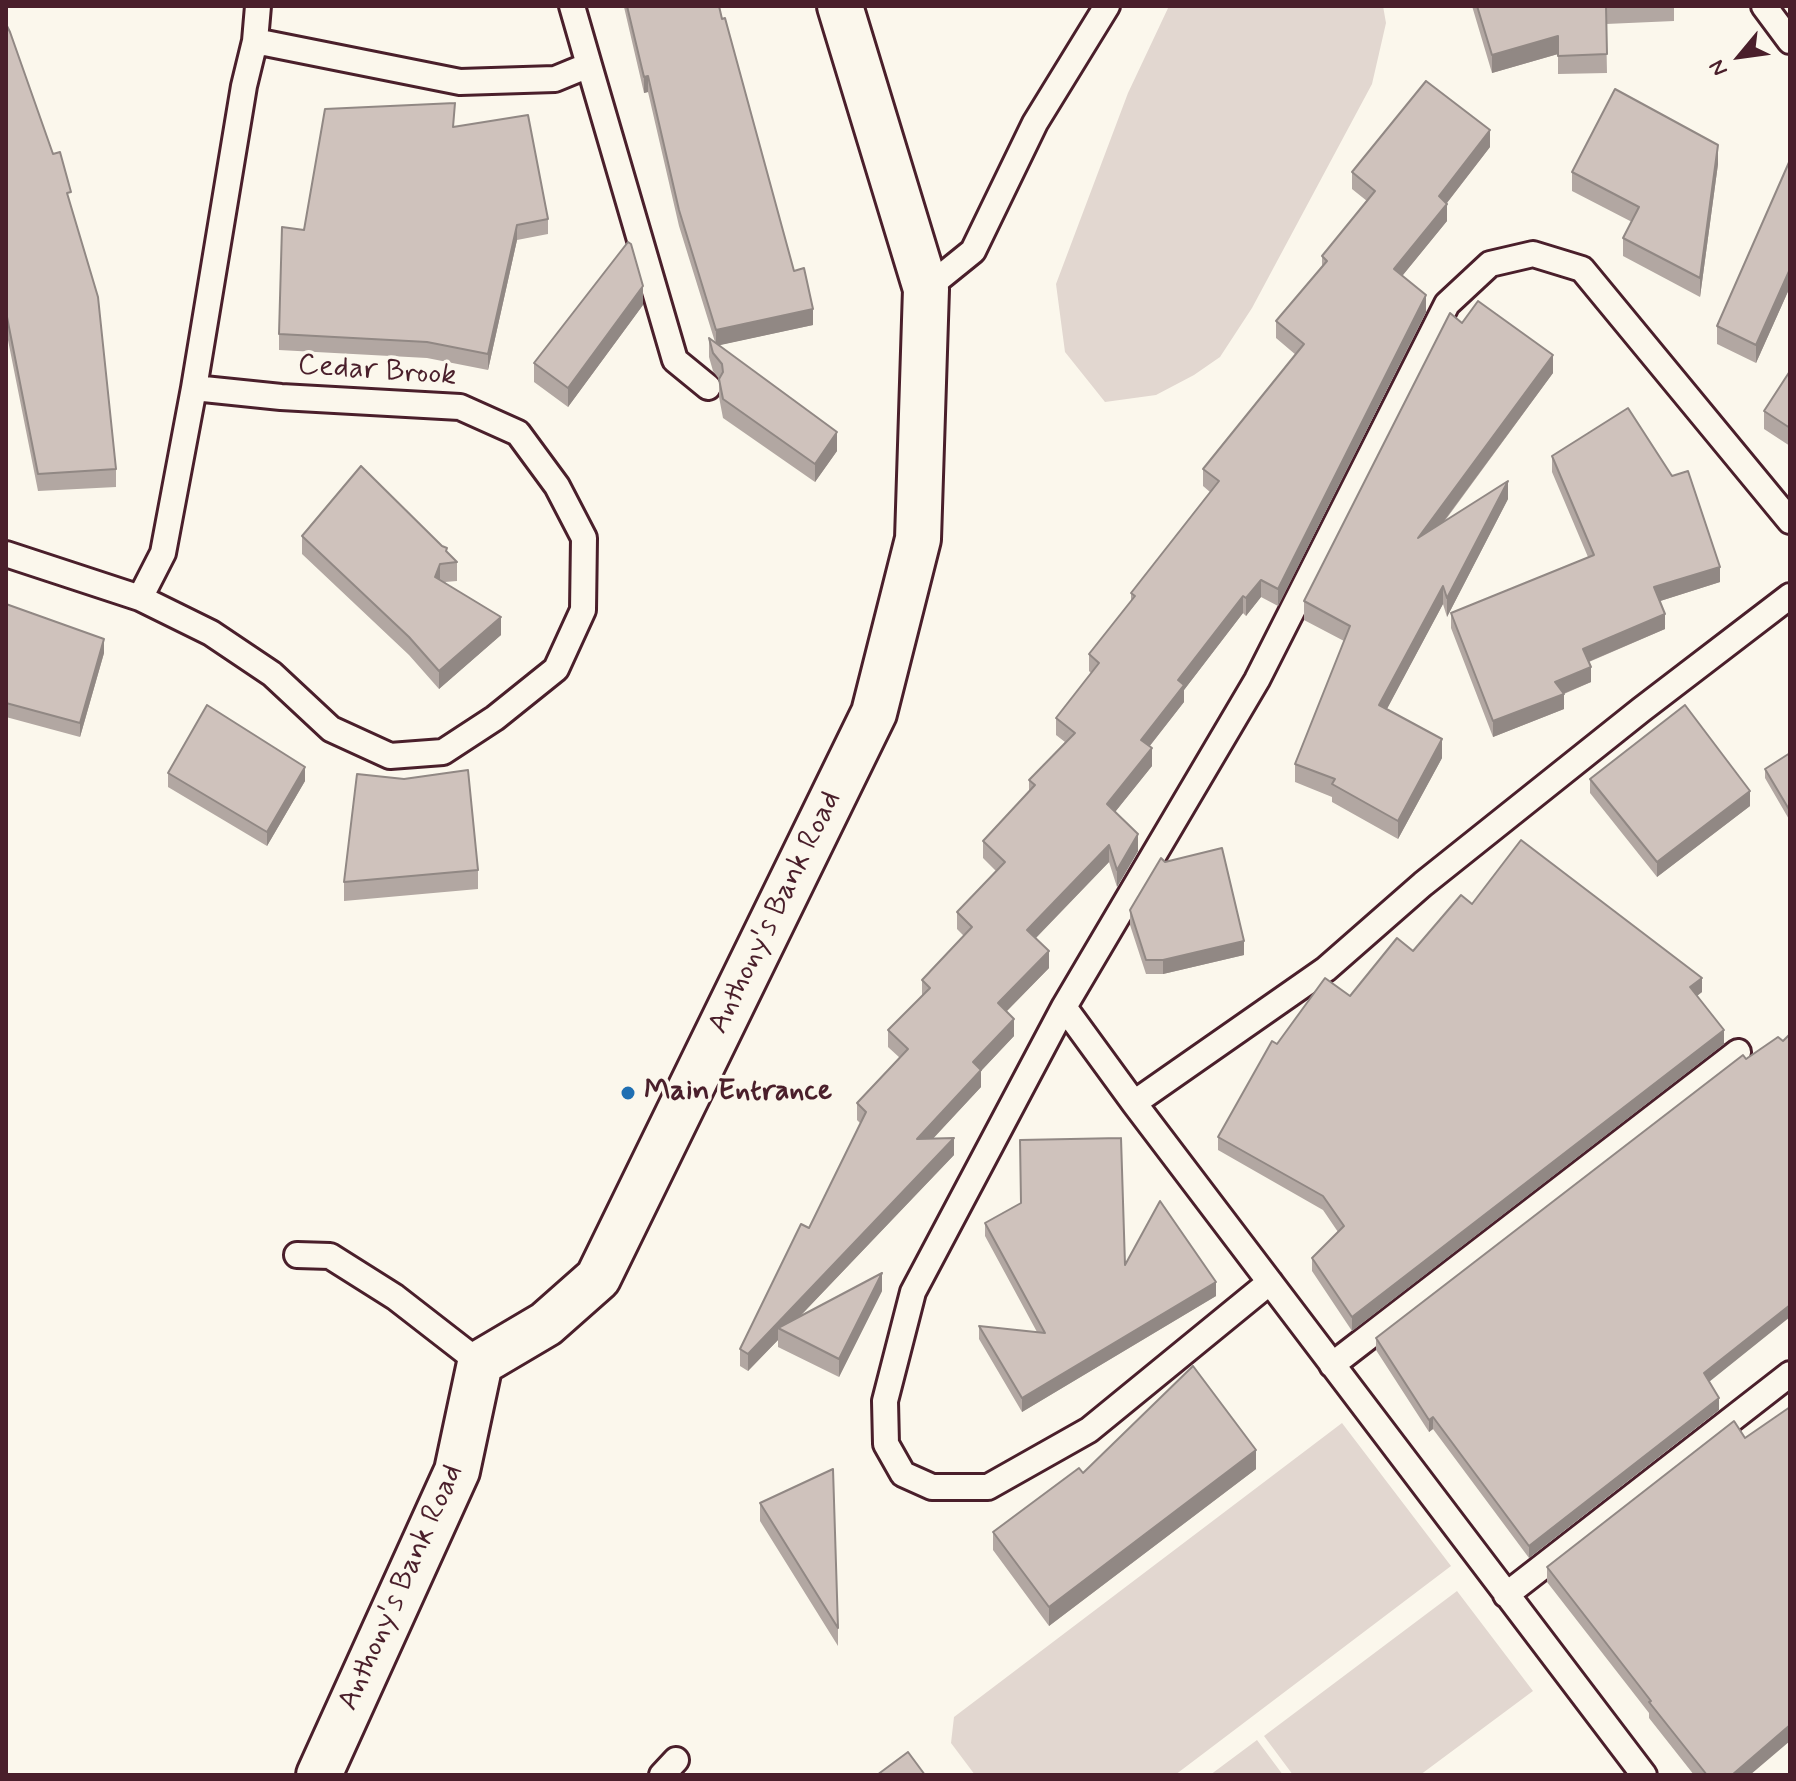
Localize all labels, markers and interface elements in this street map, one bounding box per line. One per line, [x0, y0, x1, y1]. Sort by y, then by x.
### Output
north arrow [1700, 16, 1780, 96]
text: N [1703, 54, 1735, 81]
street label: Cedar Brook [297, 349, 457, 395]
street label: Anthony's Bank Road [702, 786, 850, 1040]
place label: Main Entrance [644, 1075, 832, 1111]
marker: Main Entrance [619, 1084, 637, 1102]
street label: Anthony's Bank Road [332, 1459, 472, 1717]

